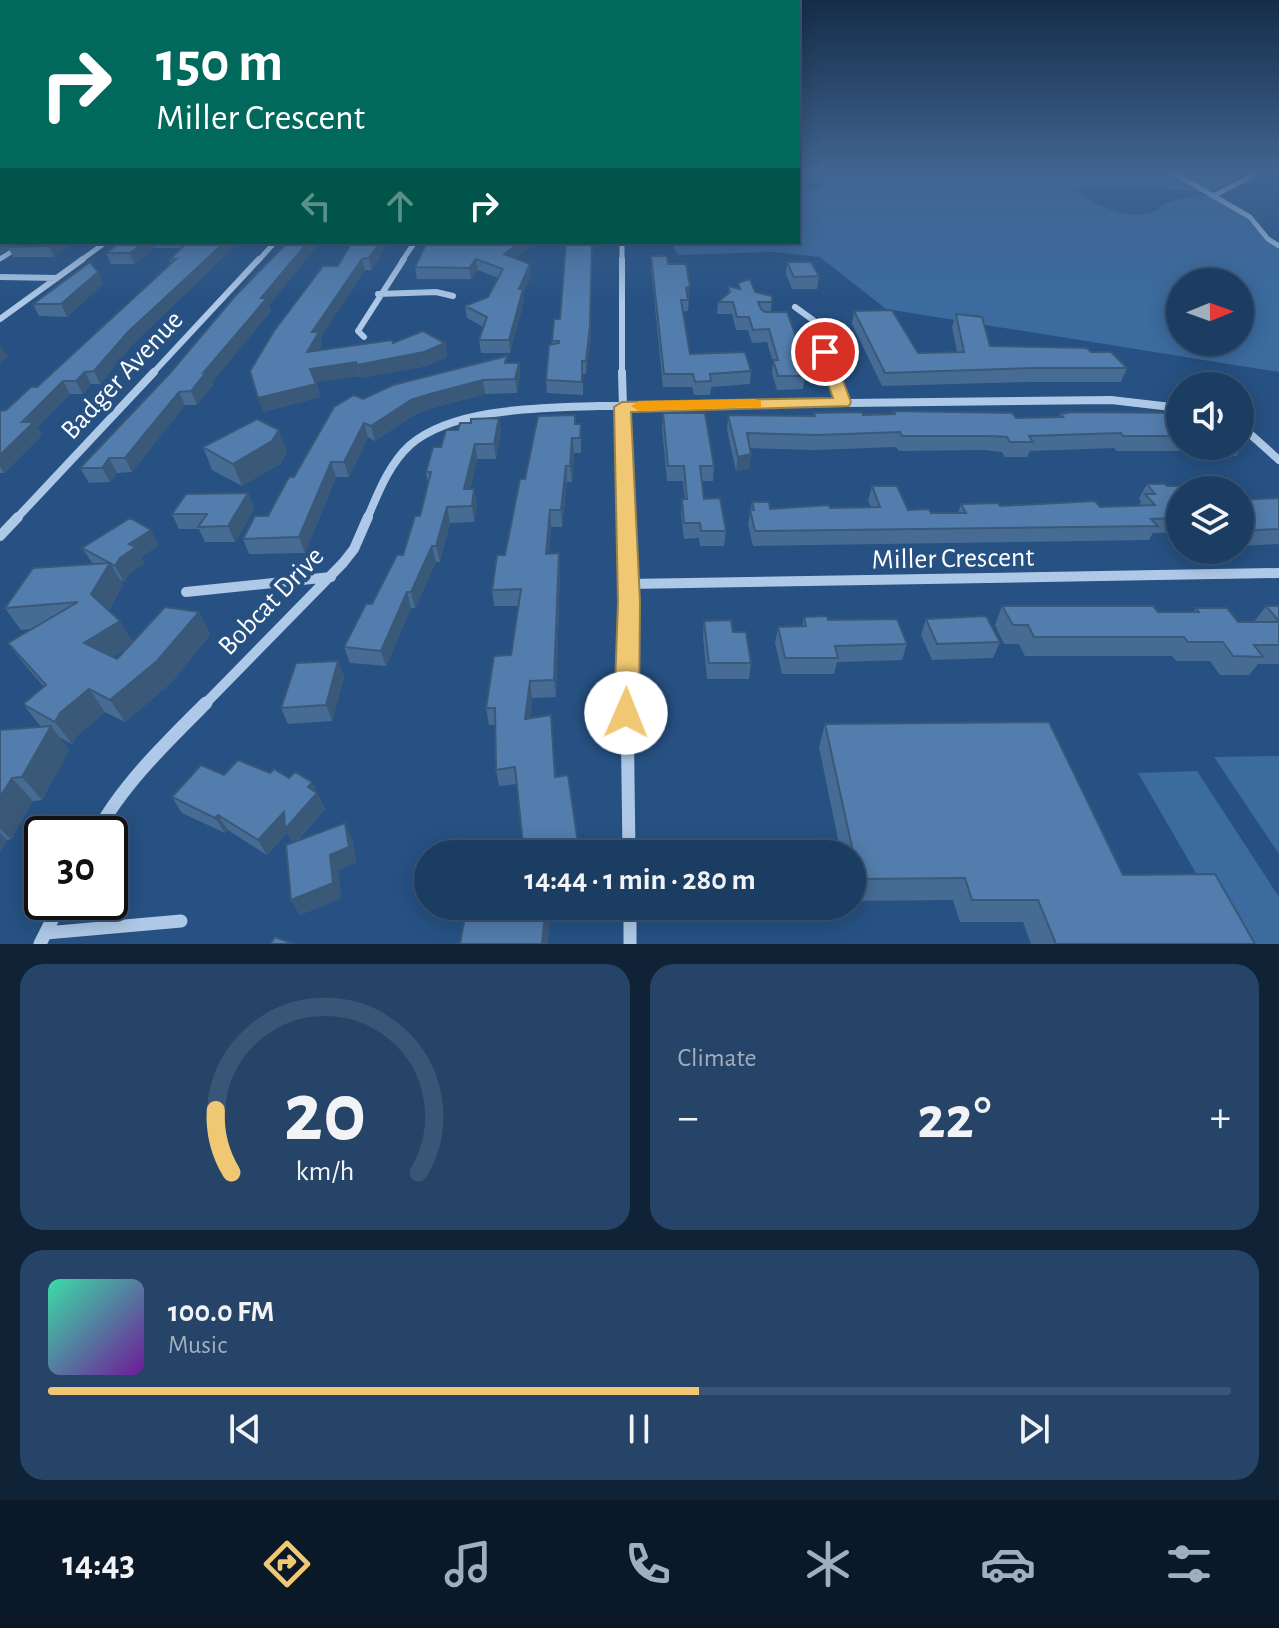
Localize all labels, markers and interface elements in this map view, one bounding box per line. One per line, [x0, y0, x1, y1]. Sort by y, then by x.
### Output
icon: right [24, 32, 128, 136]
text: 150 m [156, 35, 283, 91]
text: Miller Crescent [156, 100, 365, 136]
icon: left [294, 184, 338, 228]
icon: ahead [378, 184, 422, 228]
icon: right [462, 184, 506, 228]
north arrow [1166, 268, 1254, 356]
map controls [1166, 268, 1254, 564]
street label: Badger Avenue [56, 306, 189, 445]
pin [791, 318, 859, 386]
icon: arrive [803, 330, 847, 374]
button: sound [1166, 372, 1254, 460]
button: layers [1166, 476, 1254, 564]
street label: Bobcat Drive [213, 542, 329, 661]
street label: Miller Crescent [871, 544, 1035, 574]
position arrow [584, 671, 668, 755]
speed limit sign: 30 [24, 816, 128, 920]
text: 14:44 · 1 min · 280 m [524, 865, 756, 895]
text: Climate [678, 1045, 756, 1071]
text: 20 [283, 1072, 366, 1156]
text: 22° [917, 1089, 991, 1149]
text: − [678, 1096, 699, 1140]
text: + [1210, 1096, 1231, 1140]
text: km/h [295, 1157, 354, 1186]
text: 100.0 FM [168, 1297, 274, 1327]
text: Music [168, 1332, 227, 1358]
icon: previous [223, 1407, 267, 1451]
icon: pause [617, 1407, 661, 1451]
icon: next [1012, 1407, 1056, 1451]
icon: directions [259, 1536, 315, 1592]
icon: music [440, 1536, 496, 1592]
icon: phone [620, 1536, 676, 1592]
icon: climate [800, 1536, 856, 1592]
icon: car [980, 1536, 1036, 1592]
icon: filters [1161, 1536, 1217, 1592]
text: 14:43 [62, 1546, 135, 1582]

